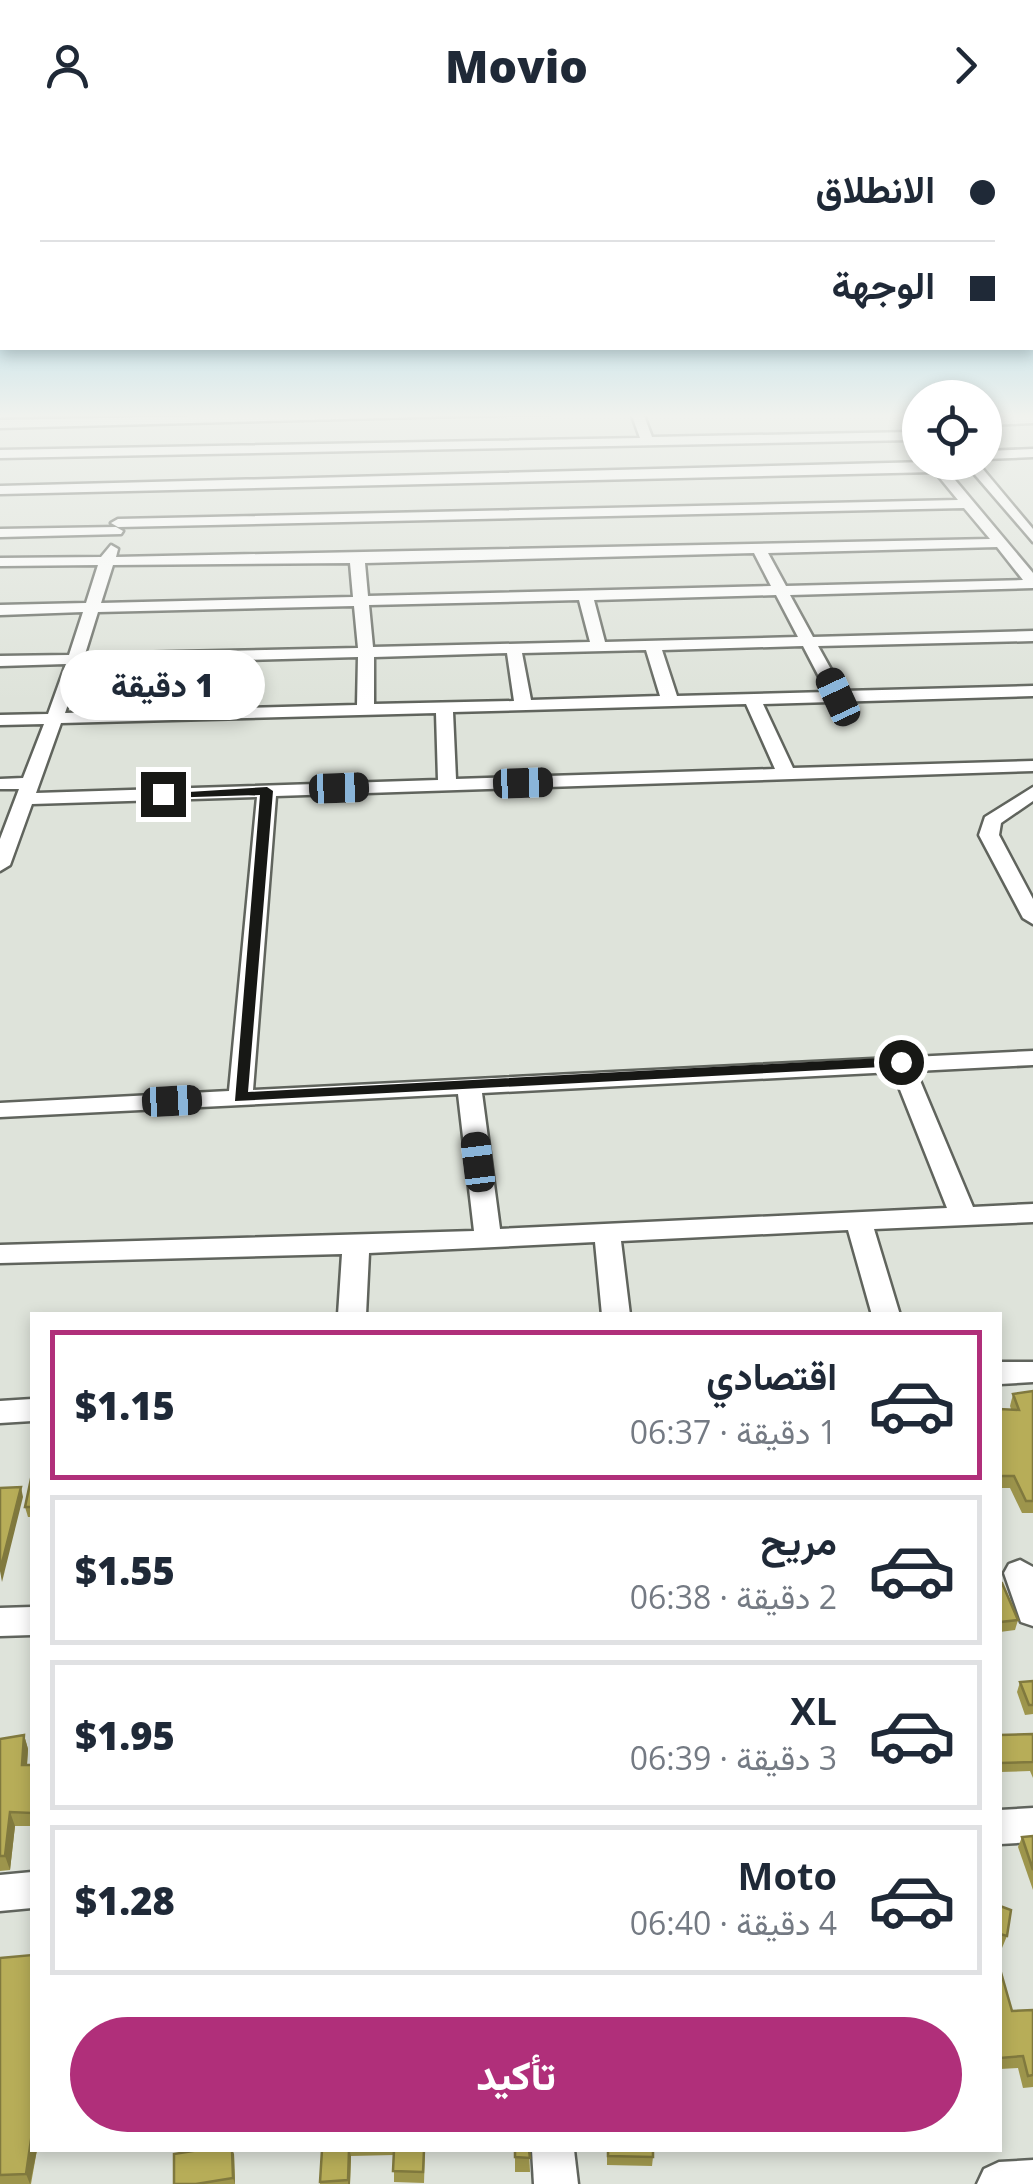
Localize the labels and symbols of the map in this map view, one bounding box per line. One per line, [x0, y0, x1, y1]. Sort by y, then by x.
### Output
callout: 1 دقيقة [61, 649, 266, 719]
car [812, 663, 864, 731]
car [492, 767, 554, 799]
route end [141, 772, 186, 817]
car [308, 772, 370, 804]
route start [879, 1040, 924, 1085]
car [141, 1084, 203, 1118]
car [459, 1130, 497, 1194]

